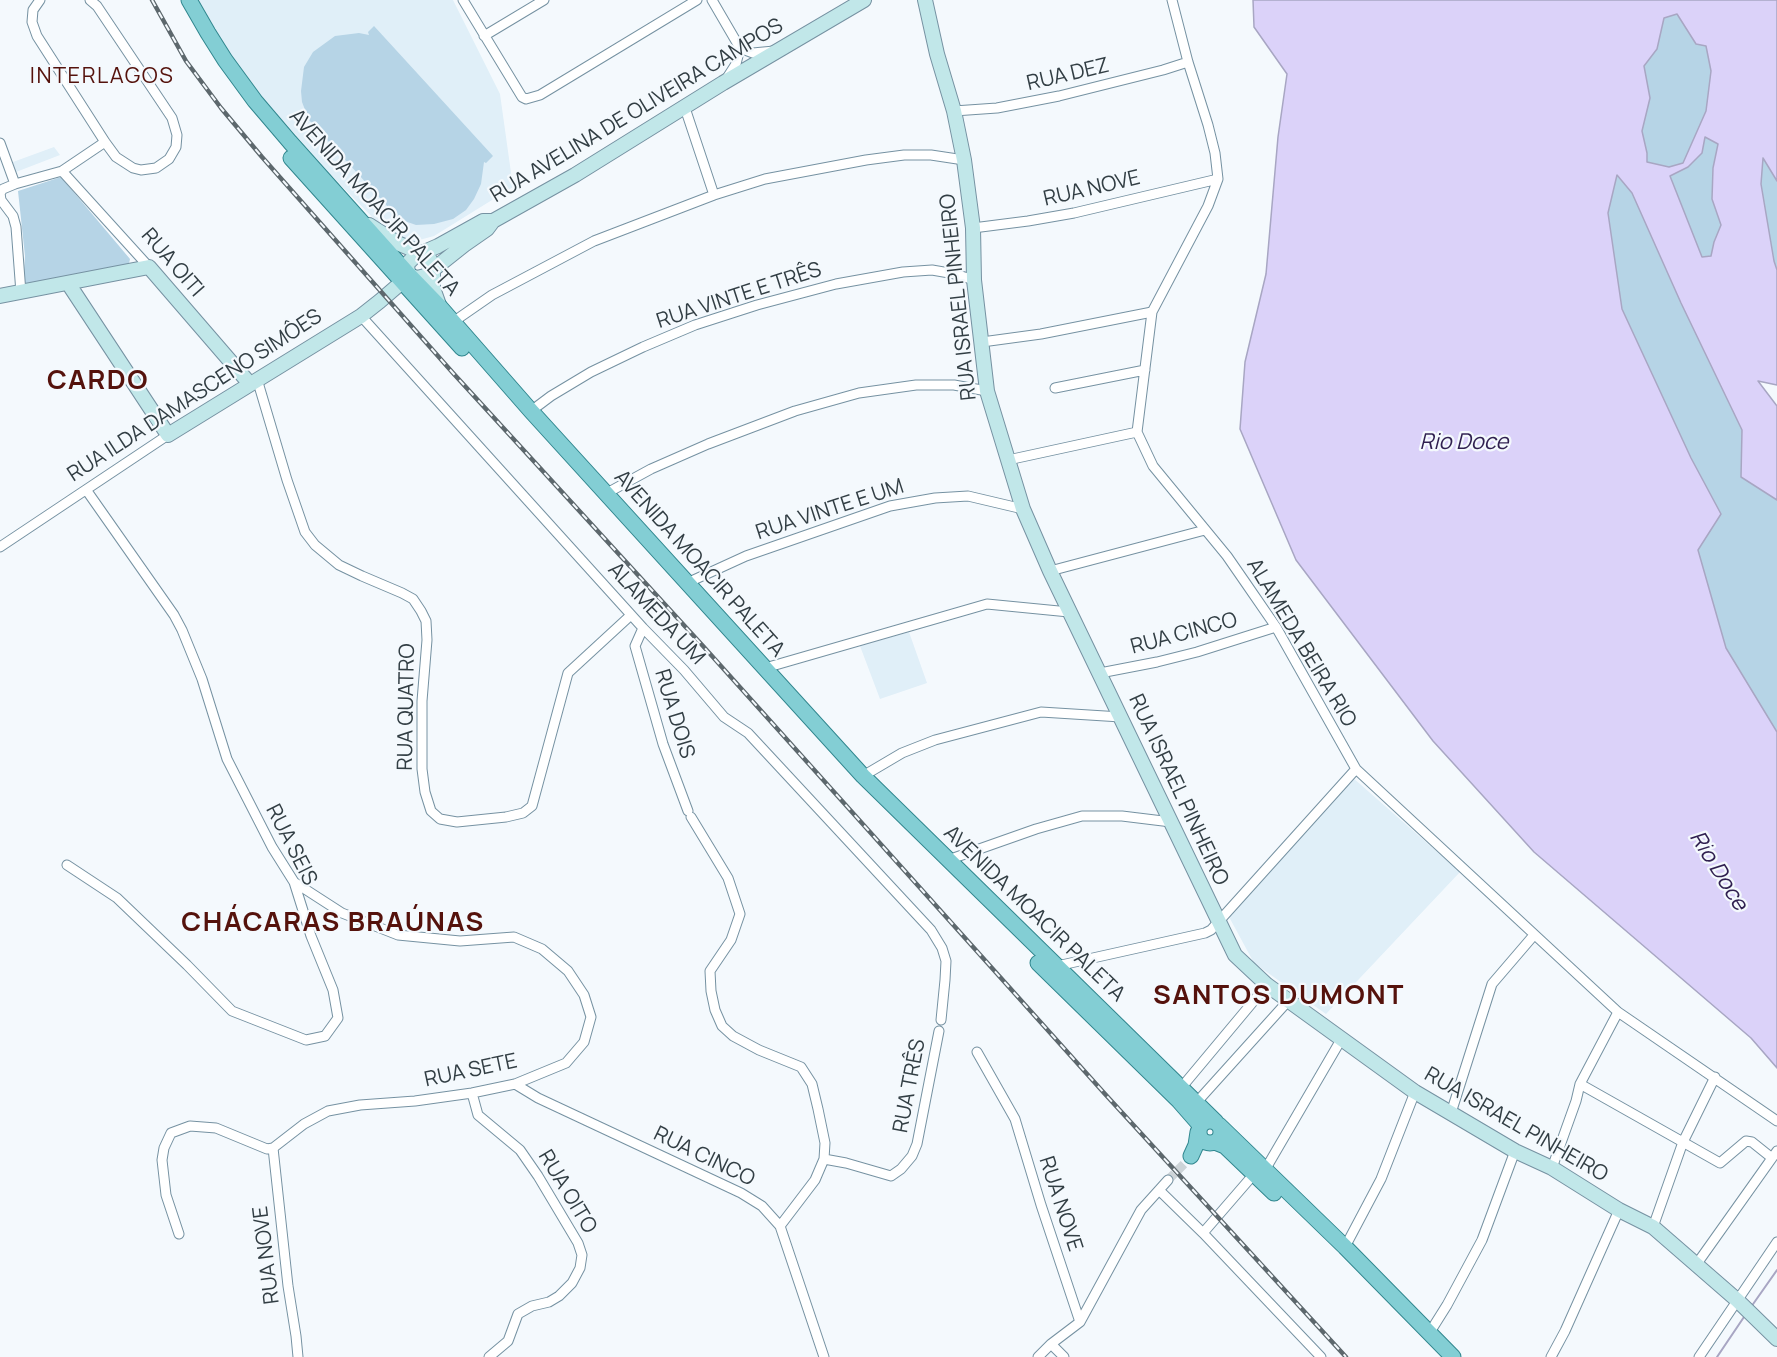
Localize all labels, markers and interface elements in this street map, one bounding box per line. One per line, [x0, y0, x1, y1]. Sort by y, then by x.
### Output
street label: RUA AVELINA DE OLIVEIRA CAMPOS [486, 14, 788, 208]
street label: RUA DEZ [1024, 53, 1112, 97]
district label: INTERLAGOS [30, 64, 174, 90]
street label: AVENIDA MOACIR PALETA [283, 104, 465, 302]
street label: RUA NOVE [1041, 166, 1143, 212]
street label: RUA ISRAEL PINHEIRO [936, 192, 982, 402]
street label: RUA OITI [135, 224, 209, 302]
street label: RUA VINTE E TRÊS [653, 257, 825, 335]
street label: RUA ILDA DAMASCENO SIMÔES [63, 304, 327, 488]
district label: CARDO [47, 365, 149, 397]
water label: Rio Doce [1420, 430, 1508, 456]
street label: AVENIDA MOACIR PALETA [608, 465, 790, 663]
street label: RUA VINTE E UM [753, 474, 907, 546]
street label: ALAMEDA BEIRA RIO [1241, 554, 1361, 732]
street label: ALAMEDA UM [602, 558, 710, 670]
street label: RUA CINCO [1128, 608, 1240, 660]
street label: RUA QUATRO [393, 643, 421, 771]
street label: RUA DOIS [649, 666, 699, 762]
street label: RUA ISRAEL PINHEIRO [1123, 691, 1233, 889]
street label: RUA SEIS [260, 800, 322, 890]
street label: AVENIDA MOACIR PALETA [938, 821, 1130, 1007]
water label: Rio Doce [1683, 826, 1753, 916]
district label: CHÁCARAS BRAÚNAS [181, 907, 485, 939]
district label: SANTOS DUMONT [1153, 980, 1405, 1012]
street label: RUA TRÊS [889, 1037, 931, 1135]
street label: RUA SETE [422, 1049, 520, 1093]
street label: RUA ISRAEL PINHEIRO [1420, 1062, 1612, 1188]
street label: RUA CINCO [649, 1122, 759, 1192]
street label: RUA OITO [532, 1146, 602, 1238]
street label: RUA NOVE [1033, 1153, 1087, 1255]
street label: RUA NOVE [248, 1205, 286, 1305]

